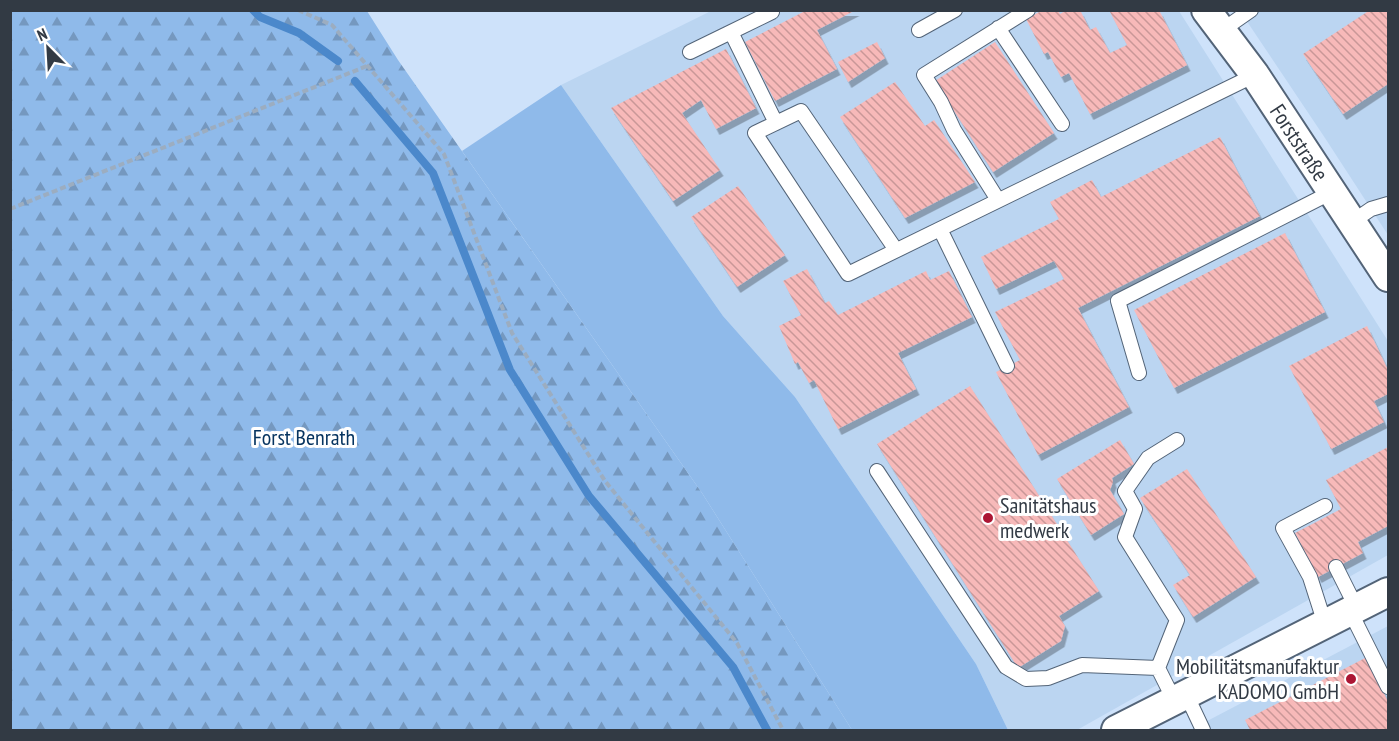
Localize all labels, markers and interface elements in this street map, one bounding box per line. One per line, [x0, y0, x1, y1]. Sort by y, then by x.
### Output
north arrow [18, 18, 78, 78]
text: N [34, 23, 50, 45]
street label: Forststraße [1264, 99, 1335, 186]
park label: Forst Benrath [253, 423, 355, 451]
place label: Sanitätshaus medwerk [1000, 491, 1096, 544]
marker: Sanitätshaus medwerk [981, 511, 995, 525]
place label: Mobilitätsmanufaktur KADOMO GmbH [1176, 652, 1339, 705]
marker: Mobilitätsmanufaktur KADOMO GmbH [1344, 672, 1358, 686]

